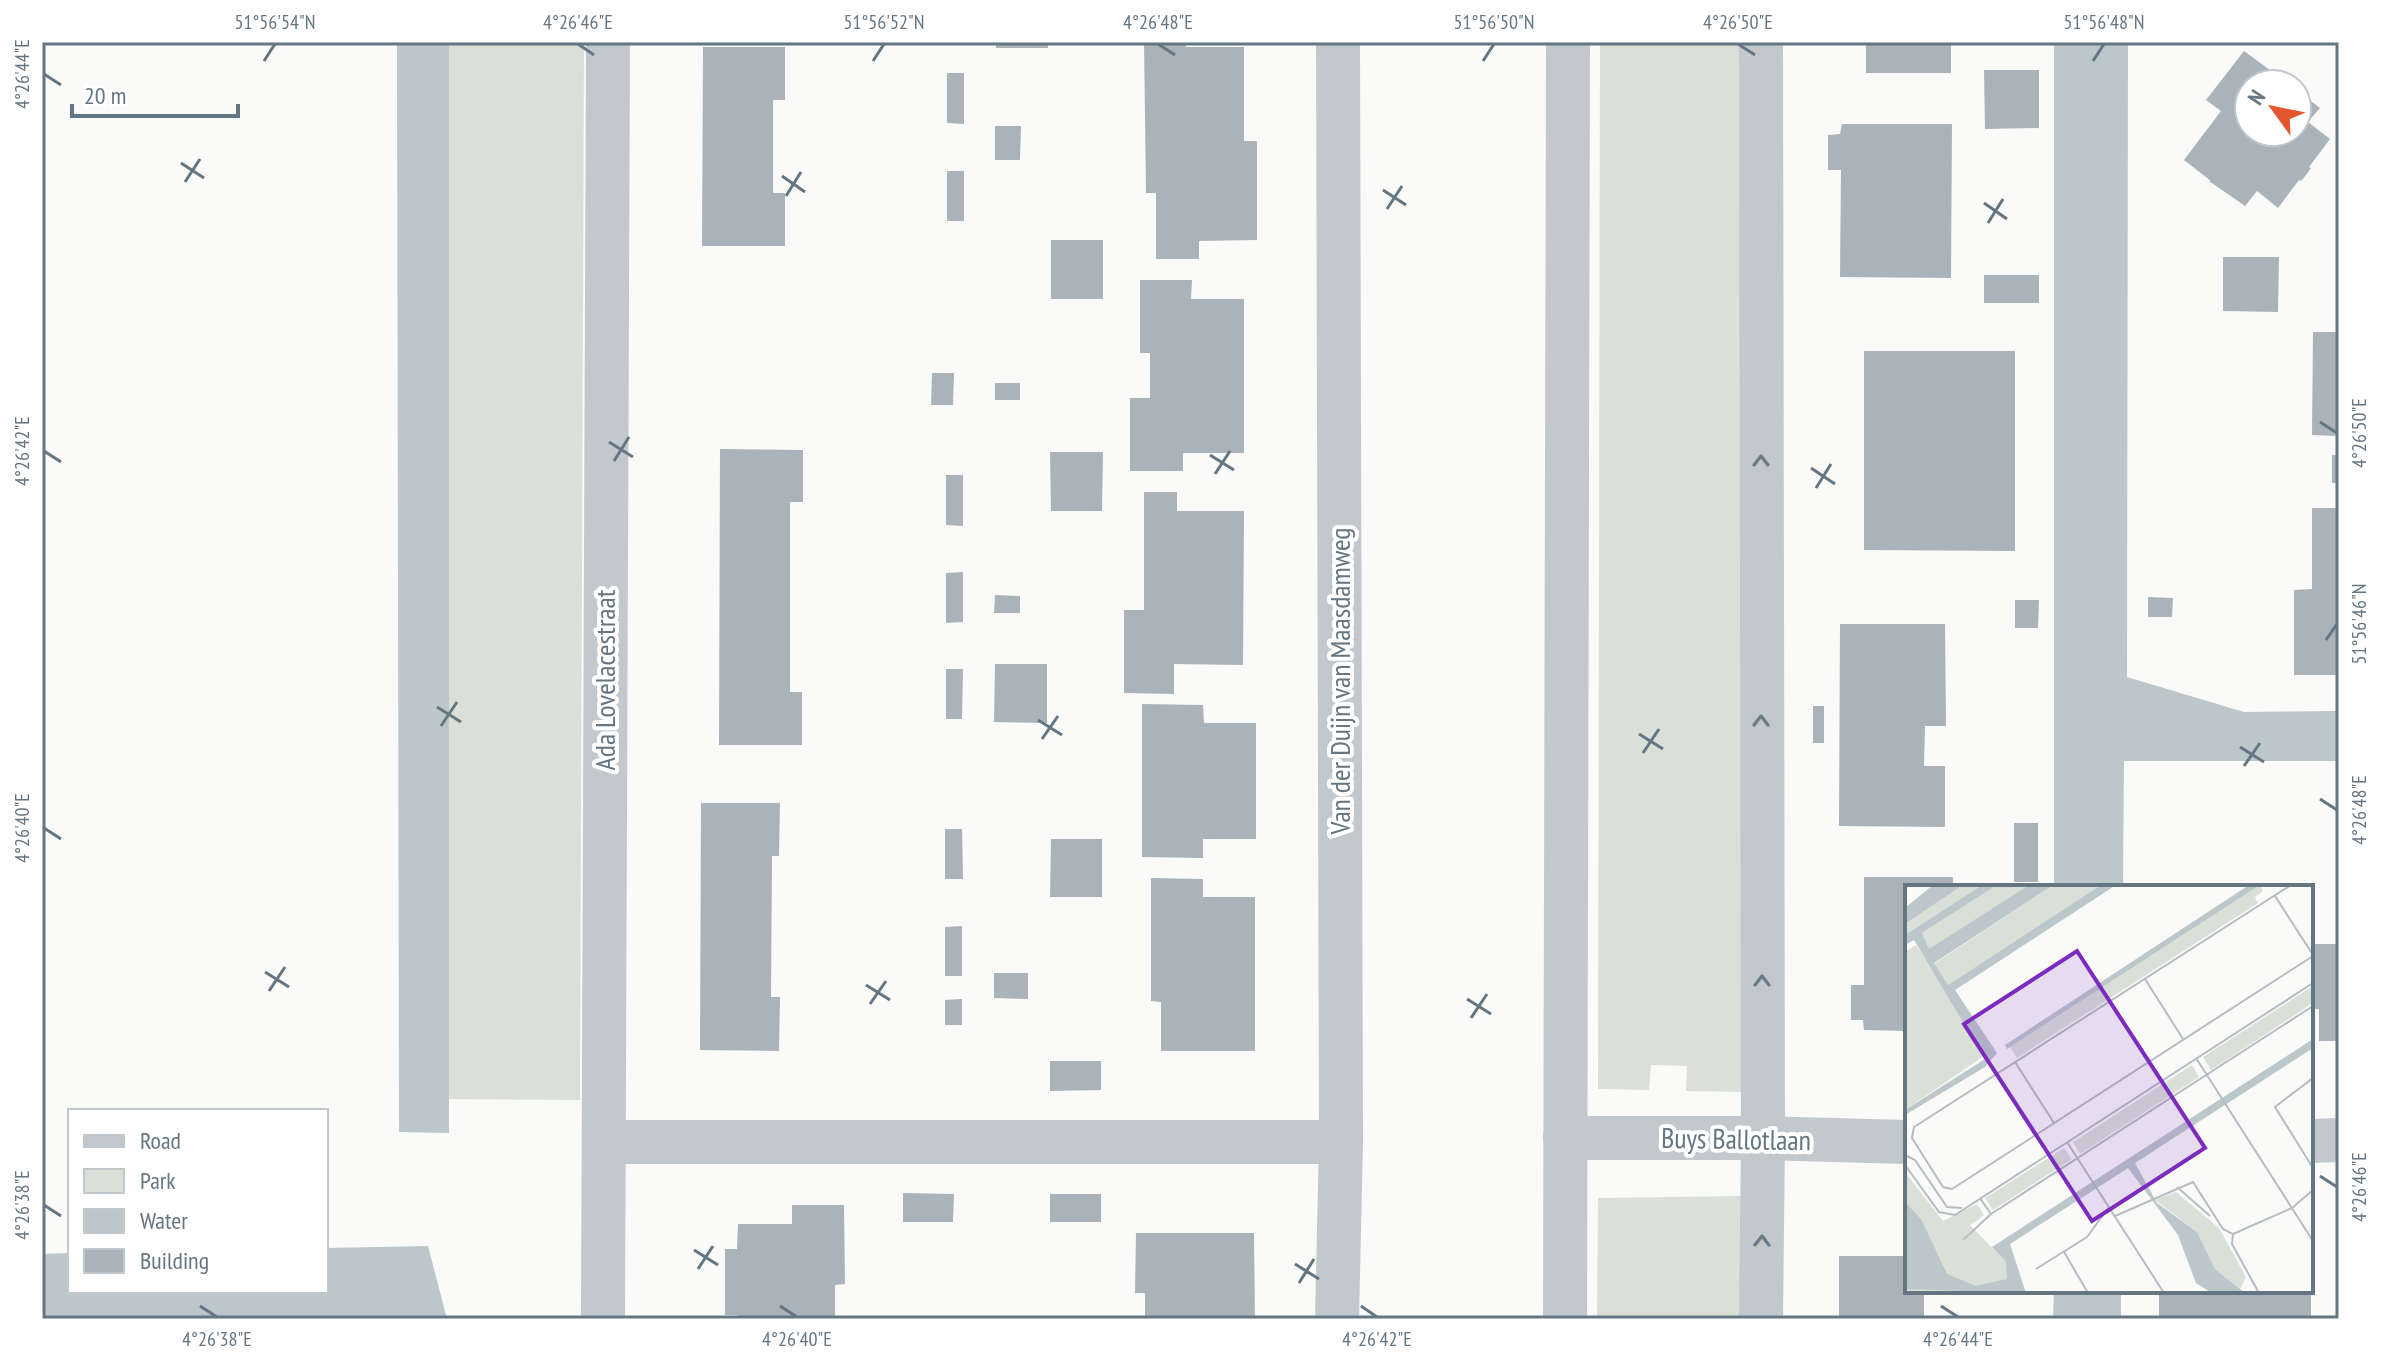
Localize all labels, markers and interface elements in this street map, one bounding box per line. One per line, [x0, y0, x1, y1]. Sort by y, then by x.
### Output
text: 51°56'54"N [235, 9, 315, 35]
text: 4°26'46"E [543, 9, 613, 35]
text: 51°56'52"N [844, 9, 924, 35]
text: 4°26'48"E [1123, 9, 1193, 35]
text: 51°56'50"N [1454, 9, 1534, 35]
text: 4°26'50"E [1703, 9, 1773, 35]
text: 51°56'48"N [2064, 9, 2144, 35]
text: 4°26'44"E [9, 39, 35, 109]
scale bar [72, 68, 238, 118]
north arrow [2233, 68, 2313, 148]
text: 20 m [84, 80, 126, 111]
text: N [2241, 84, 2271, 110]
text: 4°26'50"E [2346, 398, 2372, 468]
text: 4°26'42"E [9, 416, 35, 486]
one-way arrow [1752, 454, 1770, 467]
street label: Van der Duijn van Maasdamweg [1321, 528, 1358, 835]
text: 51°56'46"N [2346, 584, 2372, 664]
street label: Ada Lovelacestraat [586, 589, 623, 770]
one-way arrow [1752, 714, 1770, 727]
text: 4°26'48"E [2346, 775, 2372, 845]
text: 4°26'40"E [9, 793, 35, 863]
inset map [1905, 885, 2313, 1293]
one-way arrow [1753, 974, 1771, 987]
legend [68, 1109, 328, 1293]
street label: Buys Ballotlaan [1661, 1119, 1811, 1158]
text: Road [140, 1125, 181, 1156]
text: 4°26'46"E [2346, 1152, 2372, 1222]
text: Park [140, 1165, 176, 1196]
text: 4°26'38"E [9, 1170, 35, 1240]
text: Water [140, 1205, 188, 1236]
one-way arrow [1753, 1234, 1770, 1247]
text: Building [140, 1245, 209, 1276]
text: 4°26'38"E [182, 1326, 252, 1352]
text: 4°26'40"E [762, 1326, 832, 1352]
text: 4°26'42"E [1342, 1326, 1412, 1352]
text: 4°26'44"E [1923, 1326, 1993, 1352]

